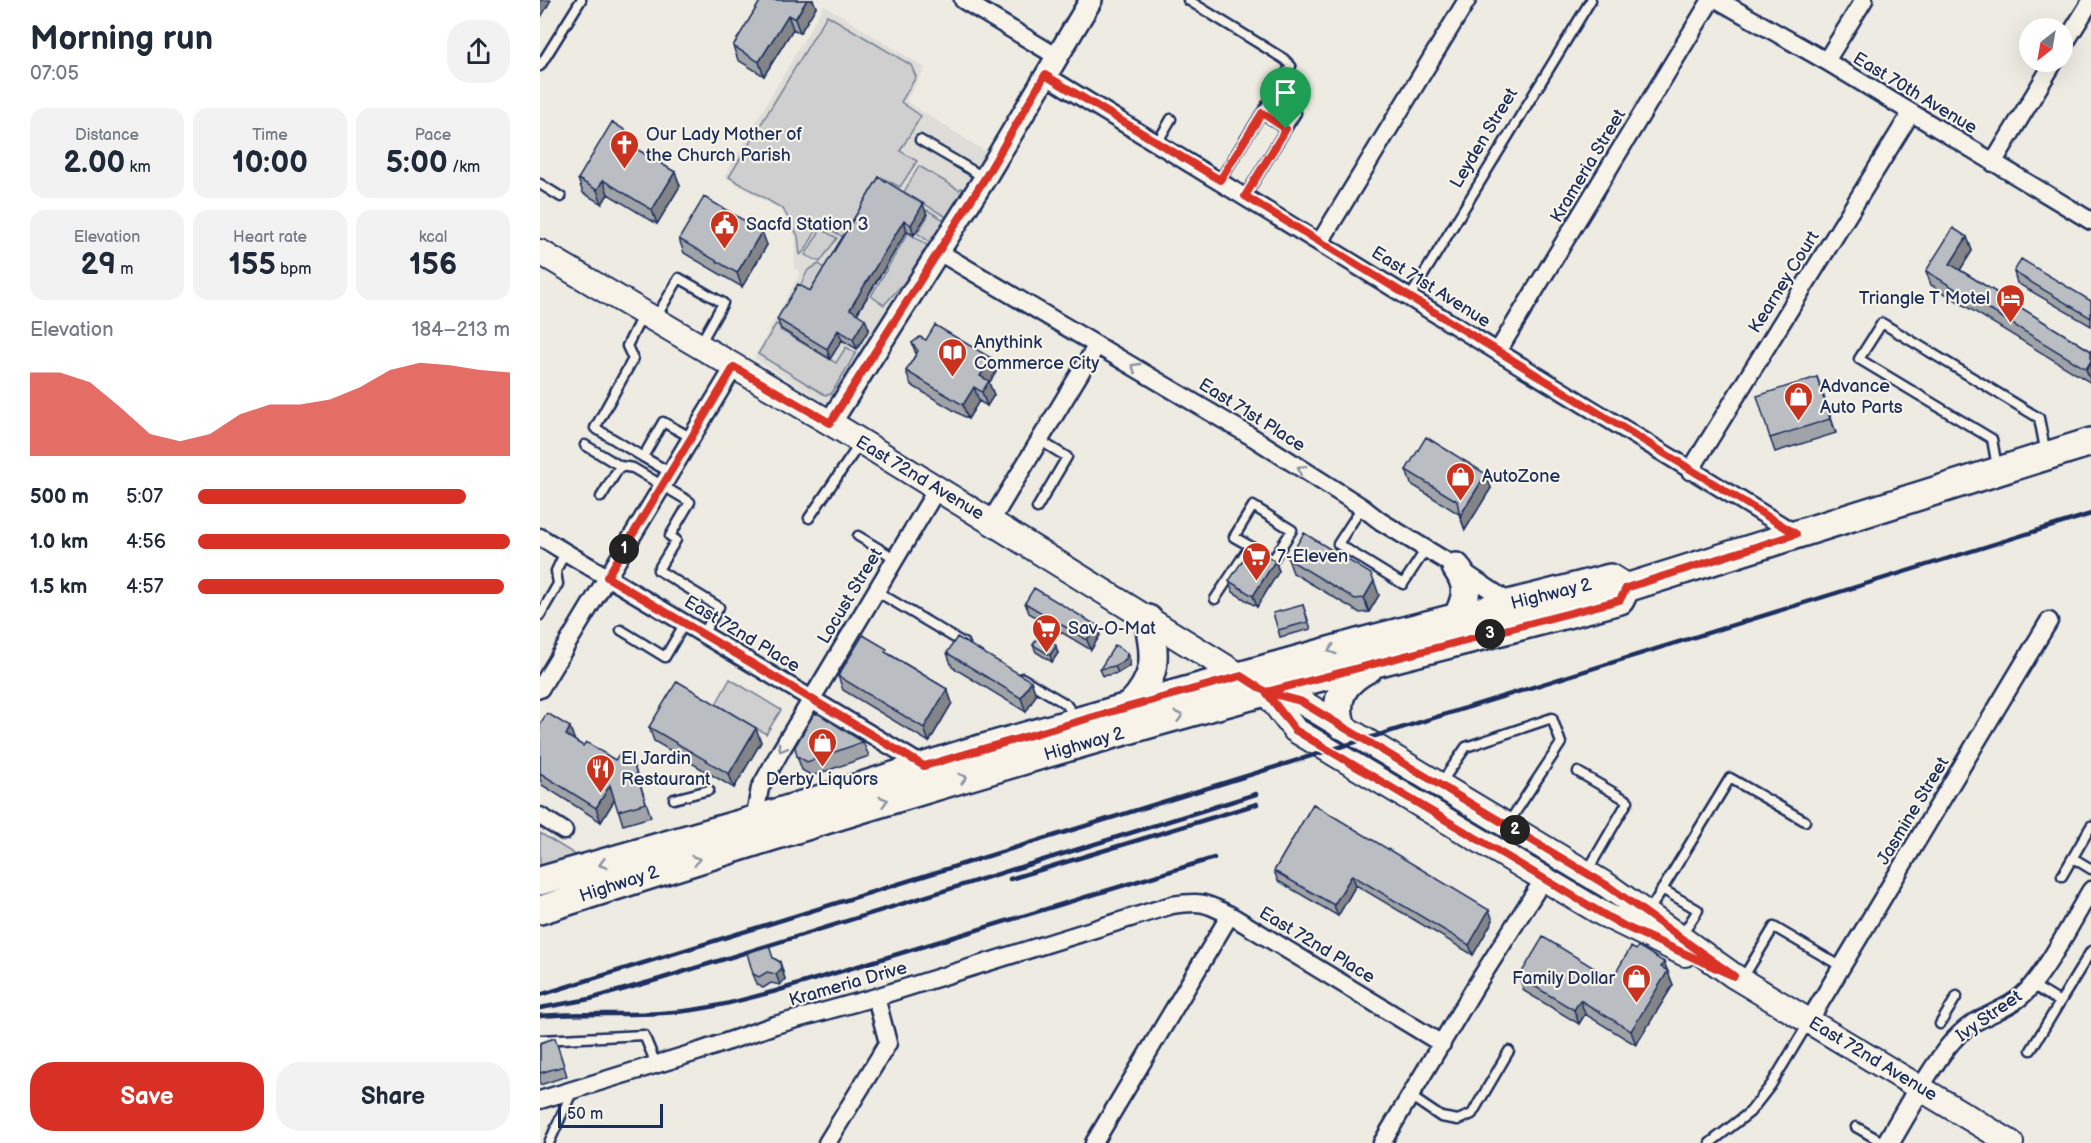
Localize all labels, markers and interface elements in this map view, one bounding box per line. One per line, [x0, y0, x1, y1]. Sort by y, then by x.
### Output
north arrow [2019, 18, 2073, 72]
map controls [2019, 18, 2073, 72]
text: Morning run [30, 19, 213, 59]
button: share [447, 20, 510, 83]
street label: East 70th Avenue [1849, 48, 1981, 138]
text: 07:05 [30, 62, 79, 86]
pin [1260, 67, 1311, 129]
icon: arrive [1269, 76, 1302, 109]
street label: Leyden Street [1446, 84, 1522, 192]
street label: Krameria Street [1546, 105, 1630, 226]
place label: Our Lady Mother of the Church Parish [646, 124, 802, 166]
text: Distance [75, 126, 139, 145]
text: Time [252, 126, 288, 145]
text: Pace [415, 126, 451, 145]
church icon: Our Lady Mother of the Church Parish [609, 128, 641, 170]
text: 2.00 [63, 145, 125, 181]
text: 10:00 [232, 145, 308, 181]
text: 5:00 [386, 145, 448, 181]
text: km [125, 158, 151, 177]
text: /km [448, 158, 480, 177]
public building icon: Sacfd Station 3 [709, 208, 741, 250]
place label: Sacfd Station 3 [746, 214, 868, 235]
street label: Kearney Court [1744, 227, 1824, 337]
text: Elevation [74, 228, 140, 247]
text: Heart rate [233, 228, 307, 247]
text: kcal [419, 228, 447, 247]
street label: East 71st Avenue [1368, 242, 1495, 332]
text: 29 [80, 247, 116, 283]
text: 155 [228, 247, 276, 283]
text: 156 [409, 247, 457, 283]
text: m [116, 260, 134, 279]
text: bpm [276, 260, 312, 279]
hotel icon: Triangle T Motel [1995, 282, 2027, 324]
place label: Triangle T Motel [1859, 288, 1990, 309]
text: Elevation [30, 318, 113, 342]
text: 184–213 m [412, 318, 510, 342]
place label: Anythink Commerce City [974, 332, 1100, 374]
library icon: Anythink Commerce City [937, 336, 969, 378]
one-way arrow [1131, 363, 1141, 375]
street label: East 71st Place [1195, 374, 1309, 456]
place label: Advance Auto Parts [1820, 376, 1903, 418]
shop icon: Advance Auto Parts [1783, 380, 1815, 422]
street label: East 72nd Avenue [852, 431, 988, 525]
shop icon: AutoZone [1445, 460, 1477, 502]
one-way arrow [1297, 464, 1307, 476]
place label: AutoZone [1482, 466, 1560, 487]
text: 500 m [30, 485, 89, 509]
text: 5:07 [126, 485, 163, 509]
text: 1.0 km [30, 530, 88, 554]
text: 4:56 [126, 530, 166, 554]
pin: 1 [609, 534, 639, 564]
text: 1 [621, 539, 627, 558]
supermarket icon: 7-Eleven [1240, 540, 1272, 582]
street label: Locust Street [813, 544, 887, 648]
place label: 7-Eleven [1277, 546, 1348, 567]
street label: Highway 2 [1509, 574, 1594, 614]
text: 1.5 km [30, 575, 87, 599]
text: 4:57 [126, 575, 164, 599]
street label: East 72nd Place [680, 591, 804, 677]
supermarket icon: Sav-O-Mat [1031, 612, 1063, 654]
place label: Sav-O-Mat [1068, 618, 1156, 639]
pin: 3 [1475, 619, 1505, 649]
text: 3 [1485, 624, 1495, 643]
one-way arrow [1327, 643, 1338, 655]
one-way arrow [1174, 711, 1184, 724]
street label: Highway 2 [1042, 722, 1127, 765]
shop icon: Derby Liquors [806, 726, 838, 768]
one-way arrow [778, 742, 789, 752]
place label: El Jardin Restaurant [621, 748, 711, 790]
restaurant icon: El Jardin Restaurant [584, 752, 616, 794]
street label: Jasmine Street [1873, 753, 1954, 869]
place label: Derby Liquors [766, 769, 878, 790]
one-way arrow [957, 773, 968, 785]
one-way arrow [878, 796, 889, 808]
pin: 2 [1500, 815, 1530, 845]
text: 2 [1510, 820, 1520, 839]
one-way arrow [690, 854, 701, 867]
one-way arrow [598, 856, 608, 869]
street label: Highway 2 [577, 861, 662, 907]
street label: East 72nd Place [1255, 902, 1379, 988]
street label: Krameria Drive [787, 957, 910, 1011]
shop icon: Family Dollar [1620, 962, 1652, 1004]
place label: Family Dollar [1512, 968, 1615, 989]
street label: Ivy Street [1952, 985, 2026, 1046]
street label: East 72nd Avenue [1805, 1012, 1941, 1106]
button: Save [30, 1062, 264, 1131]
button: Share [276, 1062, 510, 1131]
scale bar [558, 1101, 663, 1128]
text: 50 m [567, 1105, 603, 1124]

